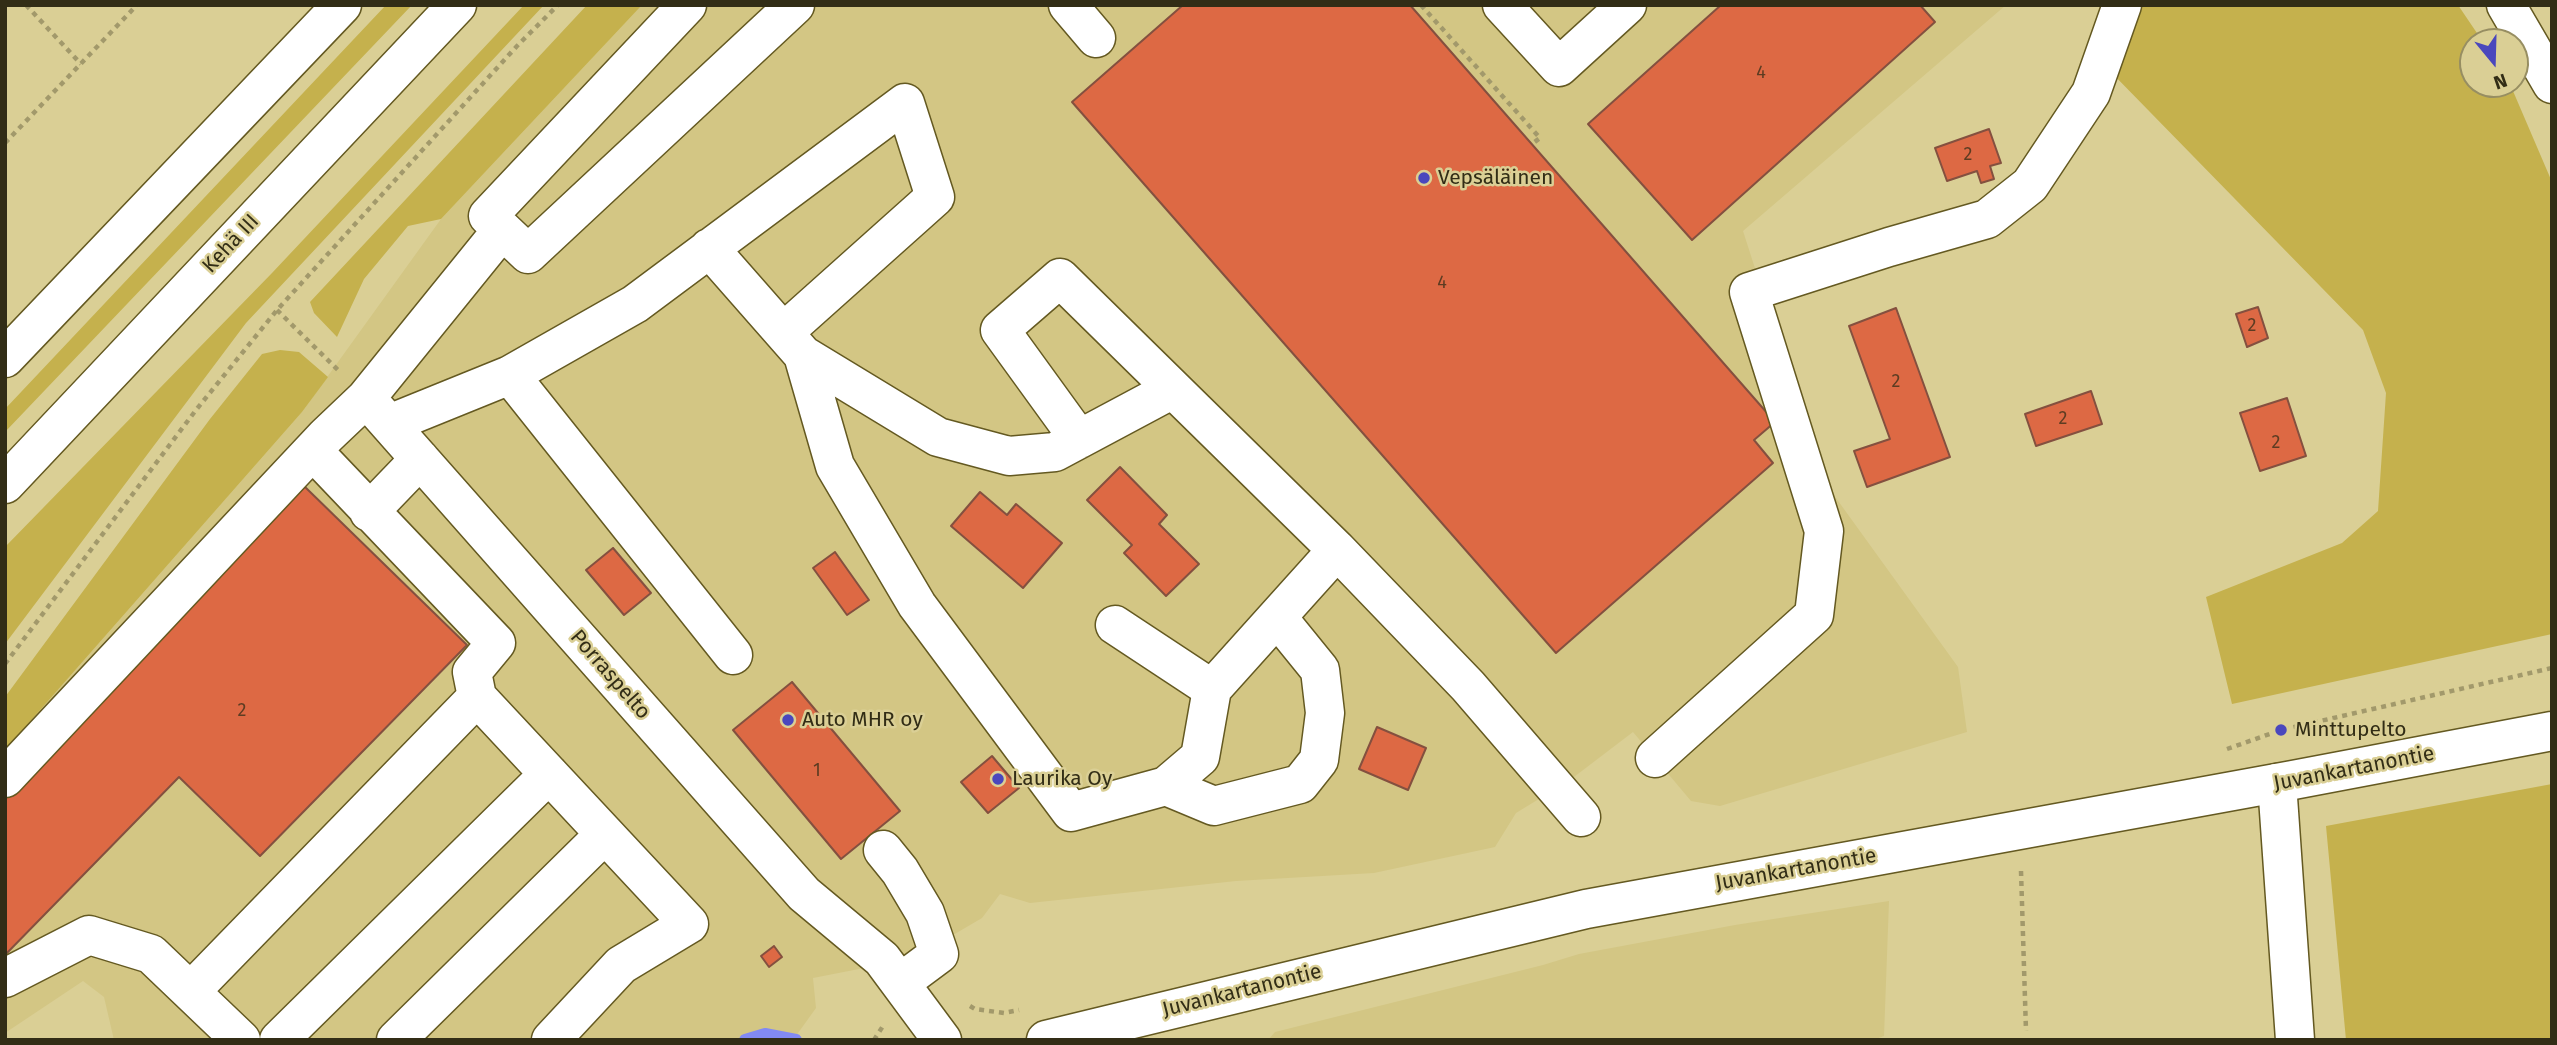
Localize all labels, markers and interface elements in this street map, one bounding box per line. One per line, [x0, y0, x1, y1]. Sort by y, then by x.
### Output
north arrow [2459, 28, 2529, 98]
house number: 4 [1756, 62, 1766, 84]
text: N [2491, 69, 2510, 94]
house number: 2 [1964, 144, 1972, 166]
place label: Vepsäläinen [1438, 165, 1553, 191]
marker: Vepsäläinen [1416, 170, 1432, 186]
street label: Kehä III [197, 209, 265, 279]
house number: 4 [1437, 272, 1447, 294]
house number: 2 [2248, 315, 2256, 337]
house number: 2 [1892, 371, 1900, 393]
house number: 2 [2059, 408, 2067, 430]
house number: 2 [2272, 432, 2280, 454]
street label: Porraspelto [564, 625, 656, 725]
house number: 2 [238, 700, 246, 722]
place label: Auto MHR oy [802, 707, 923, 733]
marker: Auto MHR oy [780, 712, 796, 728]
place label: Minttupelto [2295, 717, 2407, 743]
marker: Minttupelto [2273, 722, 2289, 738]
street label: Juvankartanontie [2272, 741, 2436, 797]
house number: 1 [813, 760, 821, 782]
place label: Laurika Oy [1012, 766, 1112, 792]
marker: Laurika Oy [990, 771, 1006, 787]
street label: Juvankartanontie [1714, 843, 1878, 897]
street label: Juvankartanontie [1160, 959, 1324, 1023]

